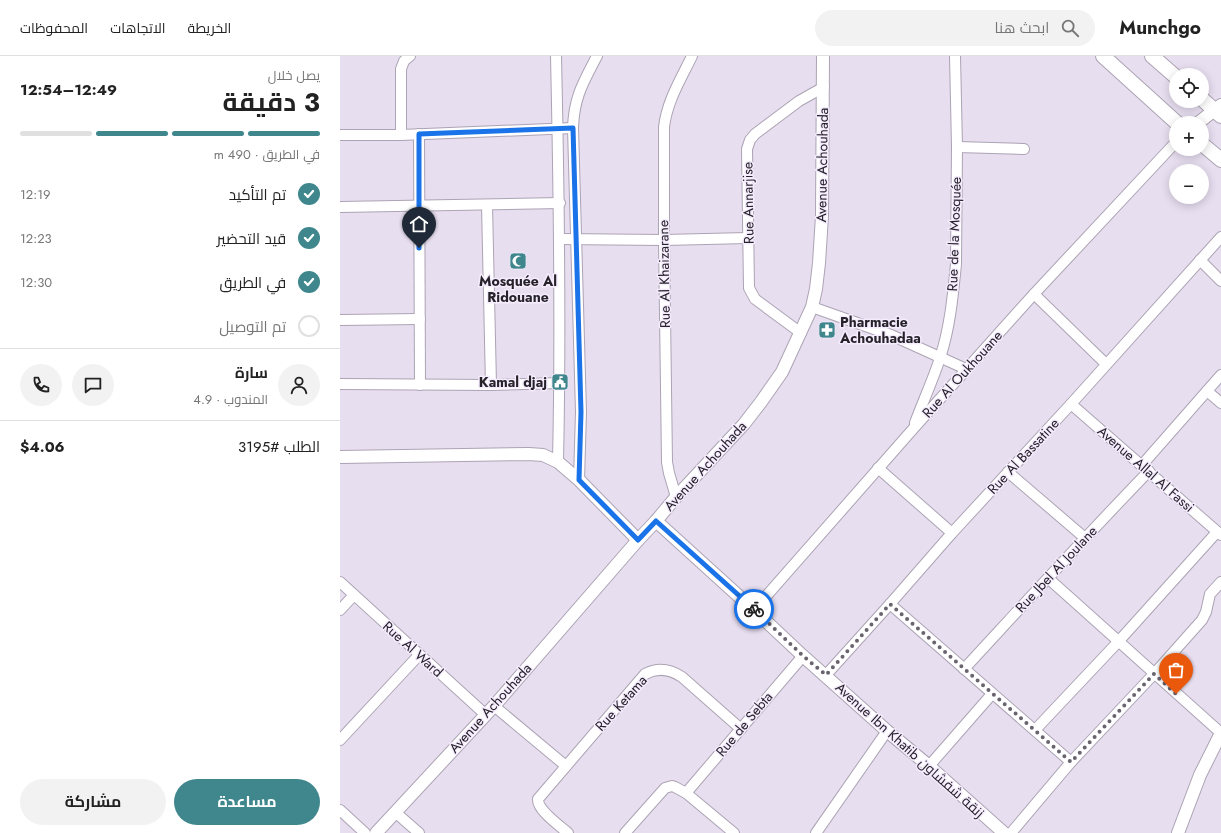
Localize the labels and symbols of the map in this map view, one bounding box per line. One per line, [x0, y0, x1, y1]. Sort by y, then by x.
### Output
street label: Avenue Achouhada [811, 107, 833, 223]
street label: Rue Annarjise [737, 162, 759, 244]
street label: Rue de la Mosquée [942, 176, 966, 292]
pin [402, 207, 436, 248]
street label: Rue Al Khaizarane [653, 220, 675, 328]
mosque icon: Mosquée Al Ridouane [508, 251, 528, 271]
place label: Mosquée Al Ridouane [479, 271, 557, 307]
place label: Pharmacie Achouhadaa [839, 312, 921, 348]
pharmacy icon: Pharmacie Achouhadaa [817, 320, 837, 340]
street label: Rue Al Oukhouane [917, 326, 1007, 422]
place label: Kamal djaj [479, 372, 547, 392]
public building icon: Kamal djaj [550, 372, 570, 392]
street label: Rue Al Bassatine [982, 414, 1064, 498]
street label: Avenue Achouhada [659, 417, 751, 515]
street label: Avenue Allal Al Fassi [1093, 421, 1199, 517]
street label: Rue Jbel Al Joulane [1010, 521, 1102, 617]
courier [734, 589, 774, 629]
street label: Rue Al Ward [378, 616, 448, 682]
pin [1159, 653, 1193, 694]
street label: Avenue Achouhada [444, 659, 536, 757]
street label: Rue Ketama [590, 671, 652, 735]
street label: Avenue Ibn Khatib زنقة شفشاون [831, 678, 989, 822]
street label: Rue de Sebta [711, 687, 777, 761]

